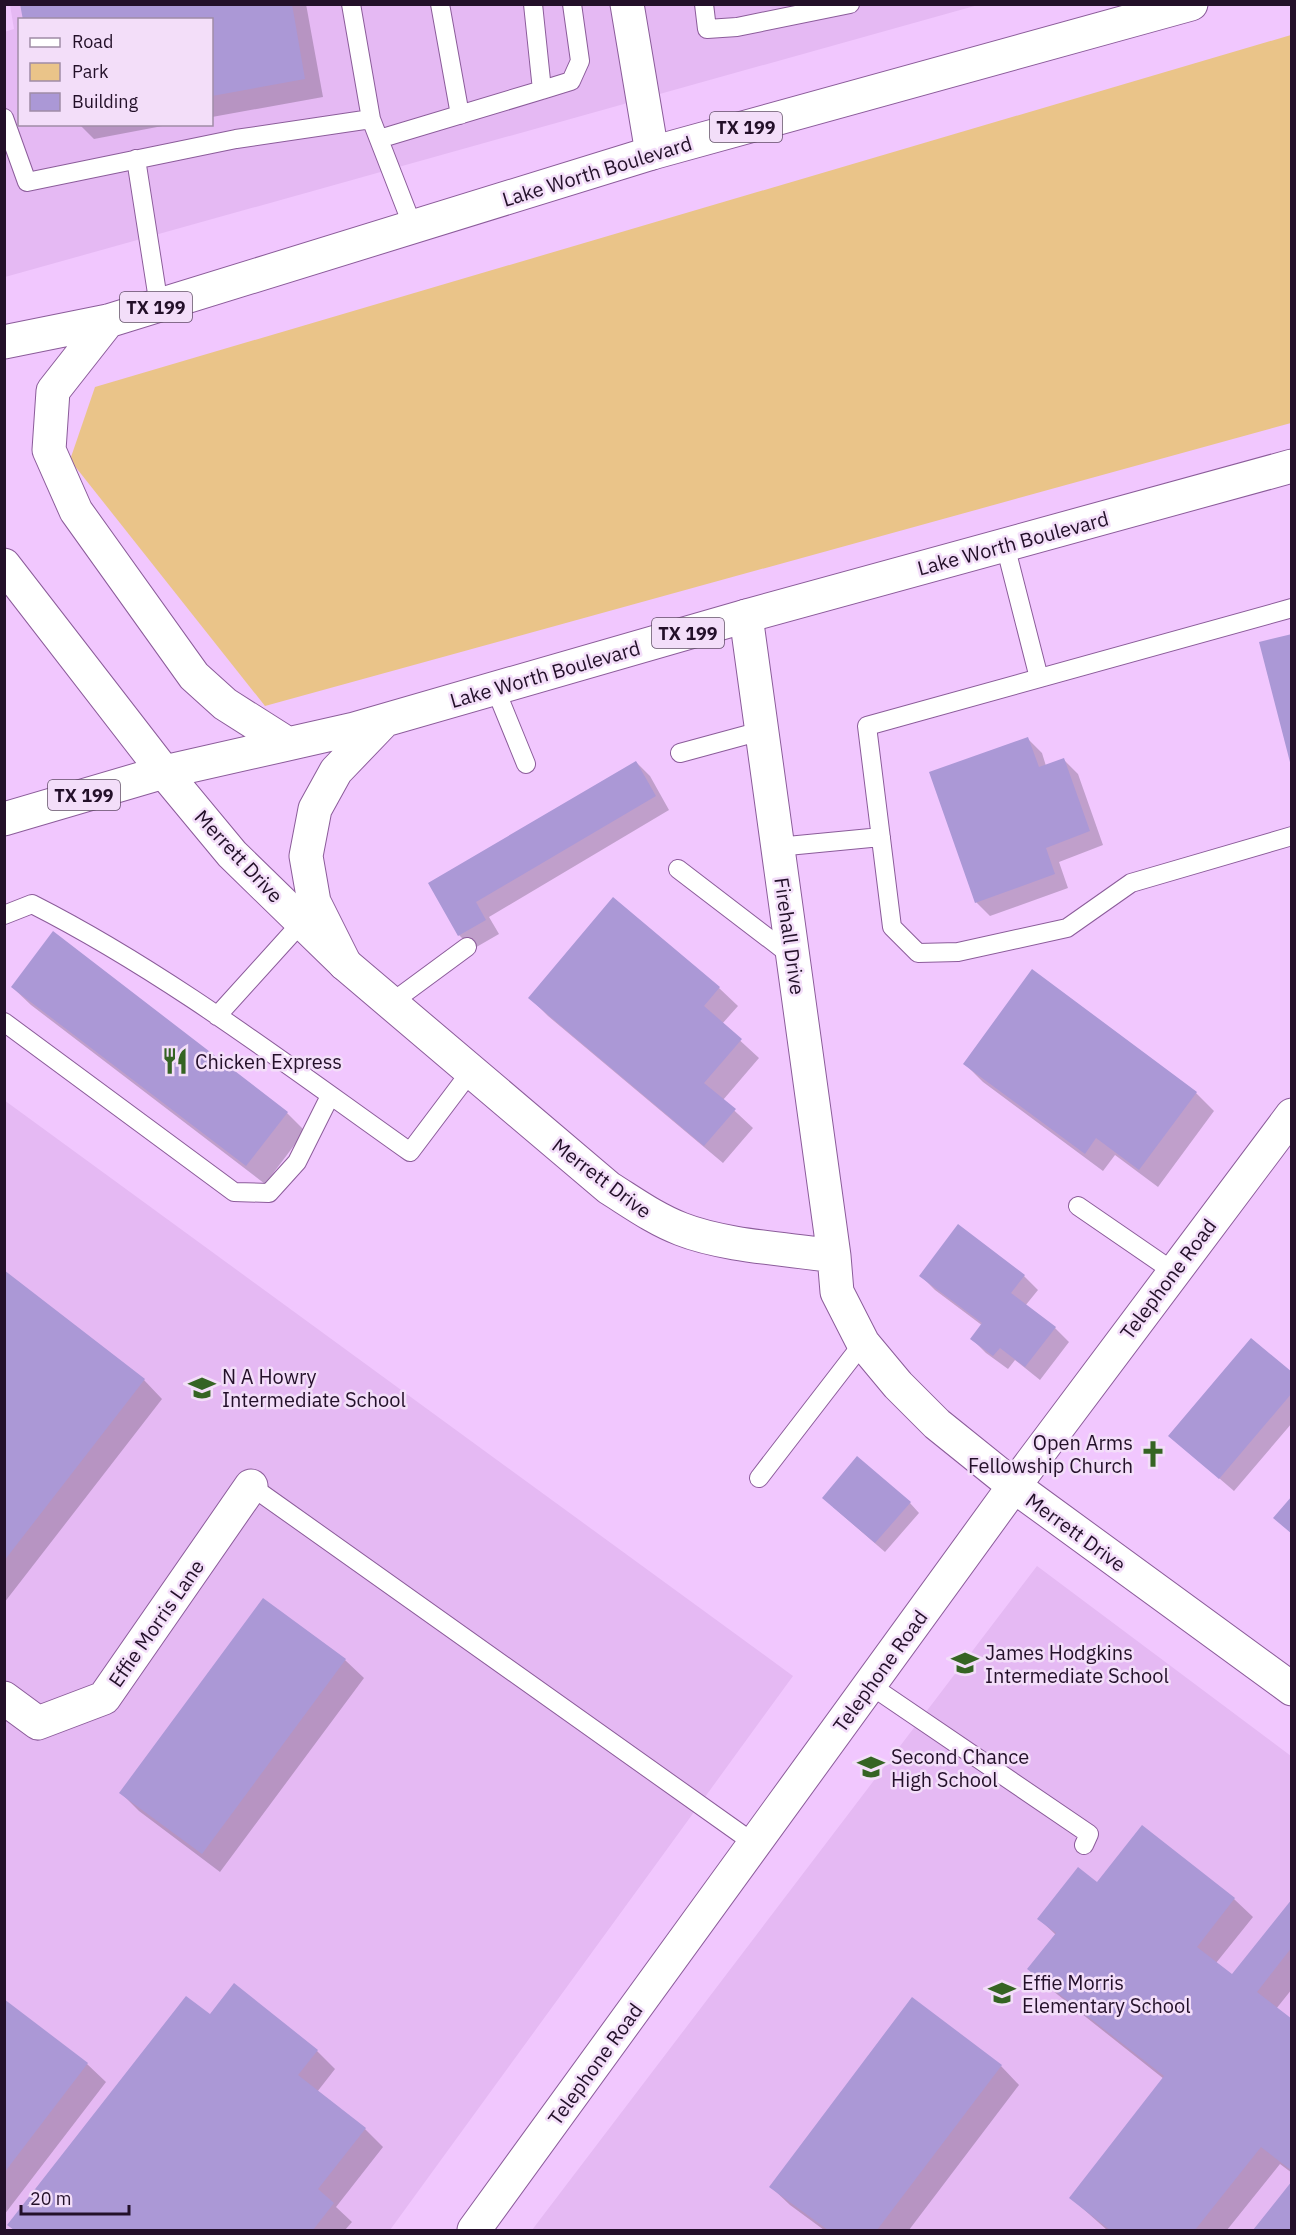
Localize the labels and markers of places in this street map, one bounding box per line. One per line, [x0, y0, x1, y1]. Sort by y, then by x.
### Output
restaurant icon: Chicken Express [160, 1046, 190, 1076]
place label: Chicken Express [195, 1048, 342, 1075]
place label: N A Howry Intermediate School [222, 1363, 406, 1413]
school or university icon: N A Howry Intermediate School [187, 1373, 217, 1403]
place label: Open Arms Fellowship Church [968, 1429, 1133, 1479]
church icon: Open Arms Fellowship Church [1138, 1439, 1168, 1469]
place label: James Hodgkins Intermediate School [985, 1639, 1169, 1689]
school or university icon: James Hodgkins Intermediate School [950, 1648, 980, 1678]
place label: Second Chance High School [891, 1743, 1029, 1793]
school or university icon: Second Chance High School [856, 1752, 886, 1782]
place label: Effie Morris Elementary School [1022, 1969, 1191, 2019]
school or university icon: Effie Morris Elementary School [987, 1978, 1017, 2008]

